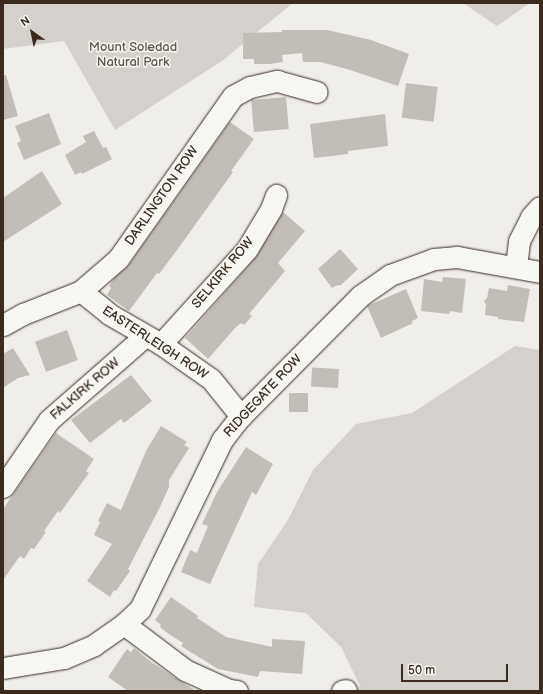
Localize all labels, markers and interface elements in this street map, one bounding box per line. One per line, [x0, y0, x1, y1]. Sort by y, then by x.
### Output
north arrow [12, 12, 52, 52]
text: N [18, 14, 32, 29]
park label: Mount Soledad Natural Park [89, 40, 177, 71]
street label: DARLINGTON ROW [122, 143, 202, 249]
street label: SELKIRK ROW [189, 234, 257, 312]
street label: EASTERLEIGH ROW [99, 303, 211, 383]
street label: RIDGEGATE ROW [221, 351, 305, 441]
street label: FALKIRK ROW [47, 355, 123, 423]
scale bar [403, 656, 510, 682]
text: 50 m [408, 663, 435, 678]

